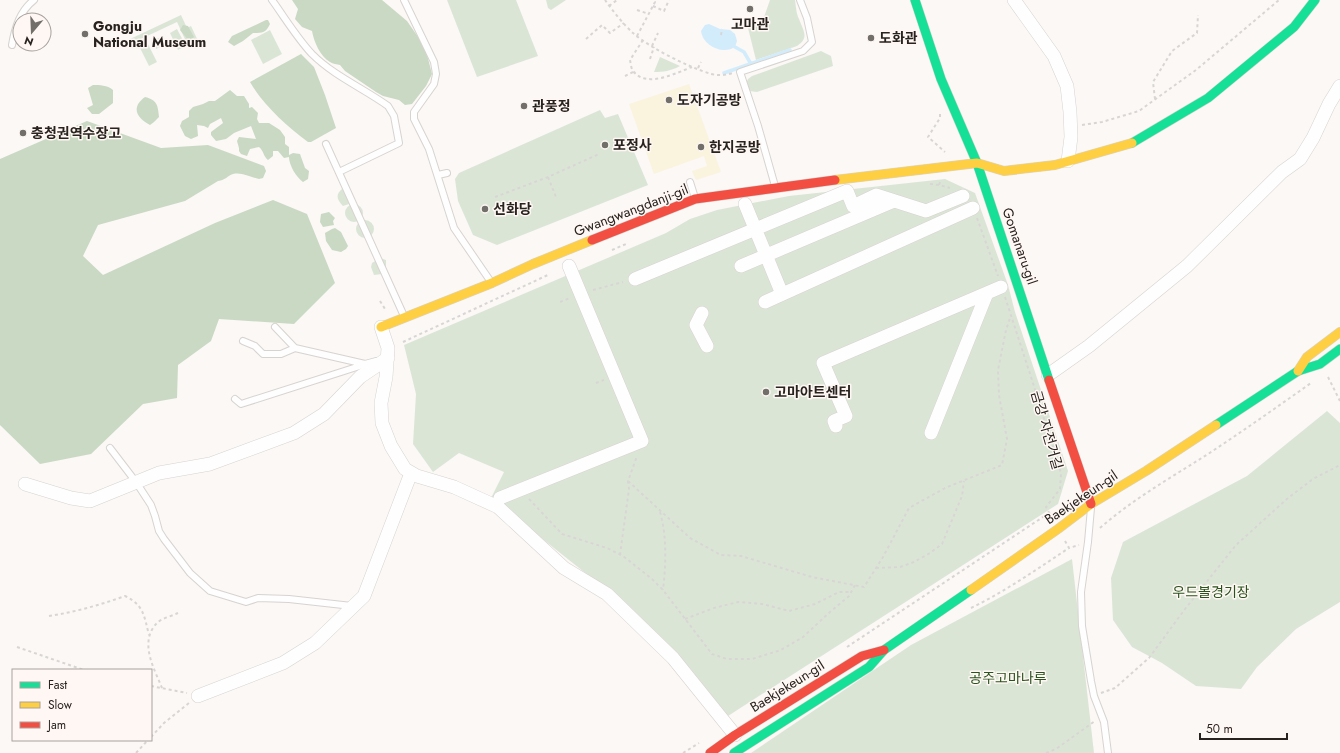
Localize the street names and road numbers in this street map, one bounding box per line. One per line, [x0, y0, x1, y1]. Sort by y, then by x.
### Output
street label: Gwangwangdanji-gil [571, 179, 691, 241]
street label: Gomanaru-gil [997, 205, 1043, 287]
street label: 금강 자전거길 [1026, 388, 1068, 472]
street label: Baekjekeun-gil [1040, 465, 1122, 529]
street label: Baekjekeun-gil [746, 655, 828, 717]

